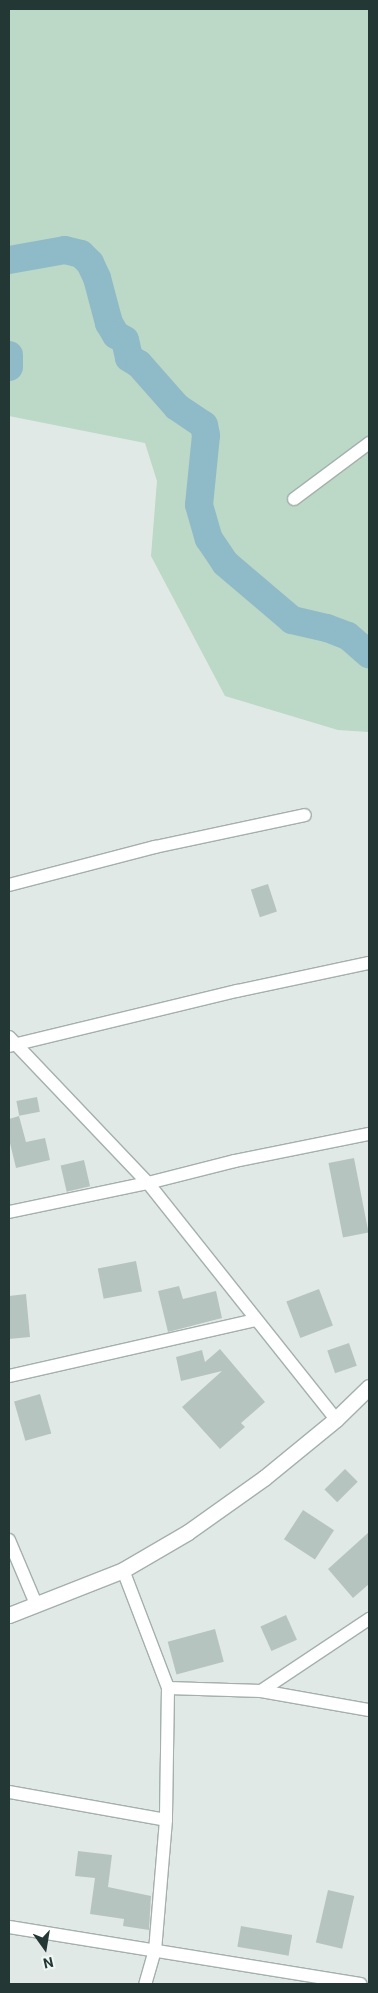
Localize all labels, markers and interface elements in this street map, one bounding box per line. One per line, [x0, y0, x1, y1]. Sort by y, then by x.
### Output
north arrow [20, 1923, 70, 1973]
text: N [42, 1954, 55, 1972]

